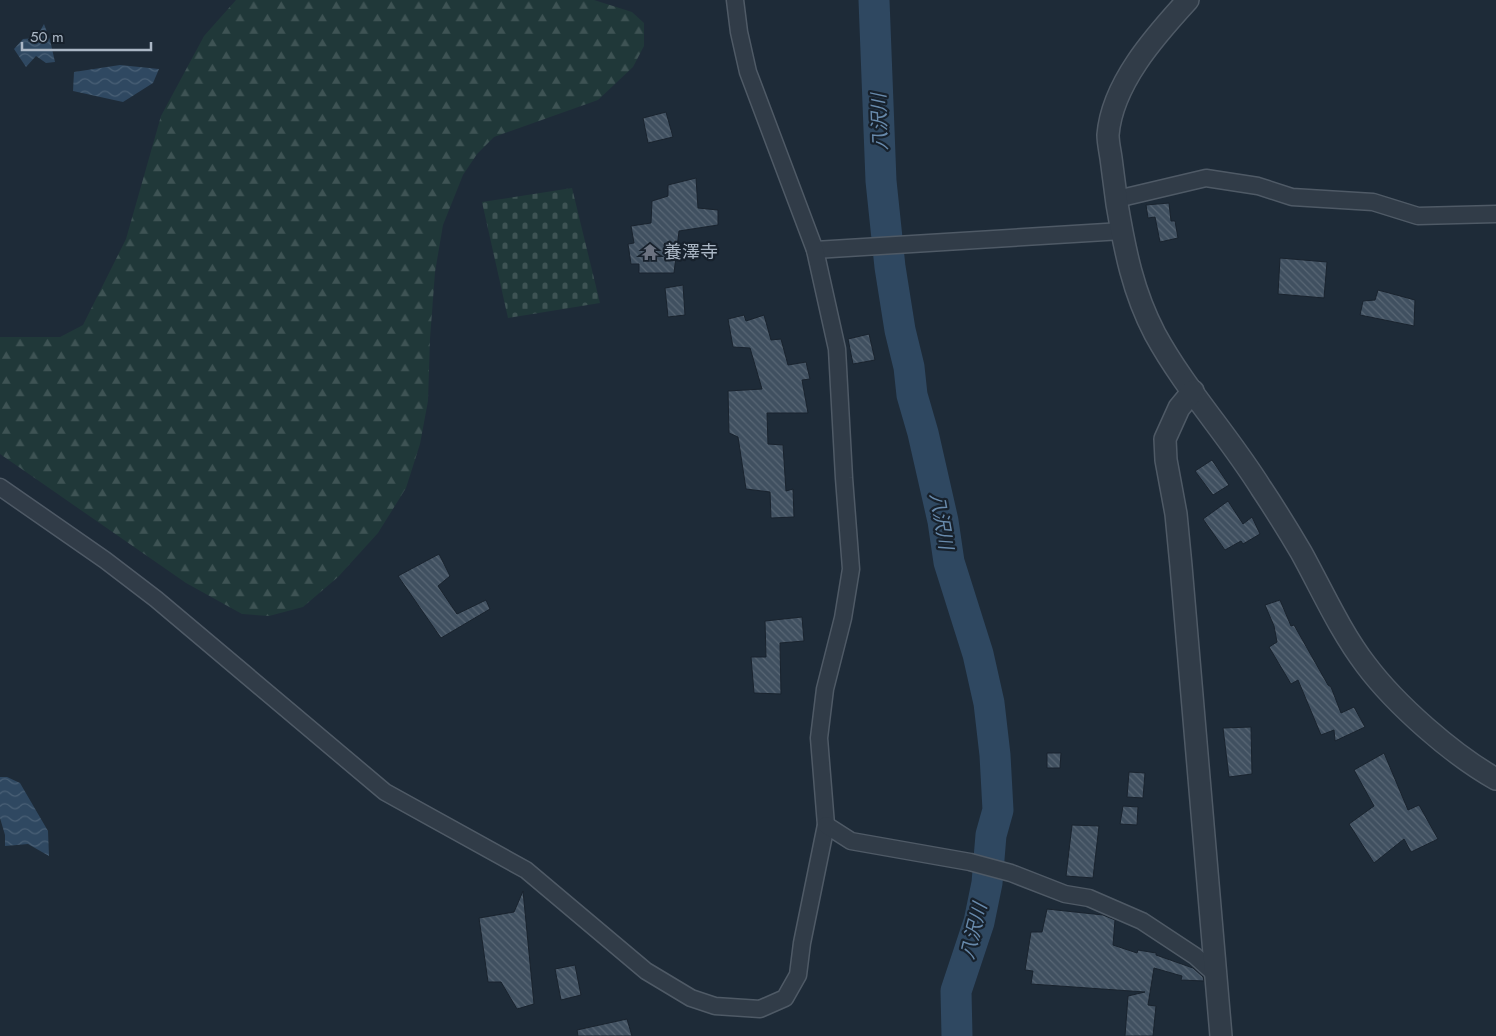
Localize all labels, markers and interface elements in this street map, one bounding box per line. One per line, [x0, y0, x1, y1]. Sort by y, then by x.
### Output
scale bar [22, 20, 151, 52]
text: 50 m [30, 26, 64, 48]
water label: 八沢川 [865, 91, 894, 151]
place label: 養澤寺 [664, 239, 718, 265]
temple icon: 養澤寺 [640, 242, 660, 262]
water label: 八沢川 [923, 491, 960, 553]
water label: 八沢川 [953, 898, 994, 962]

